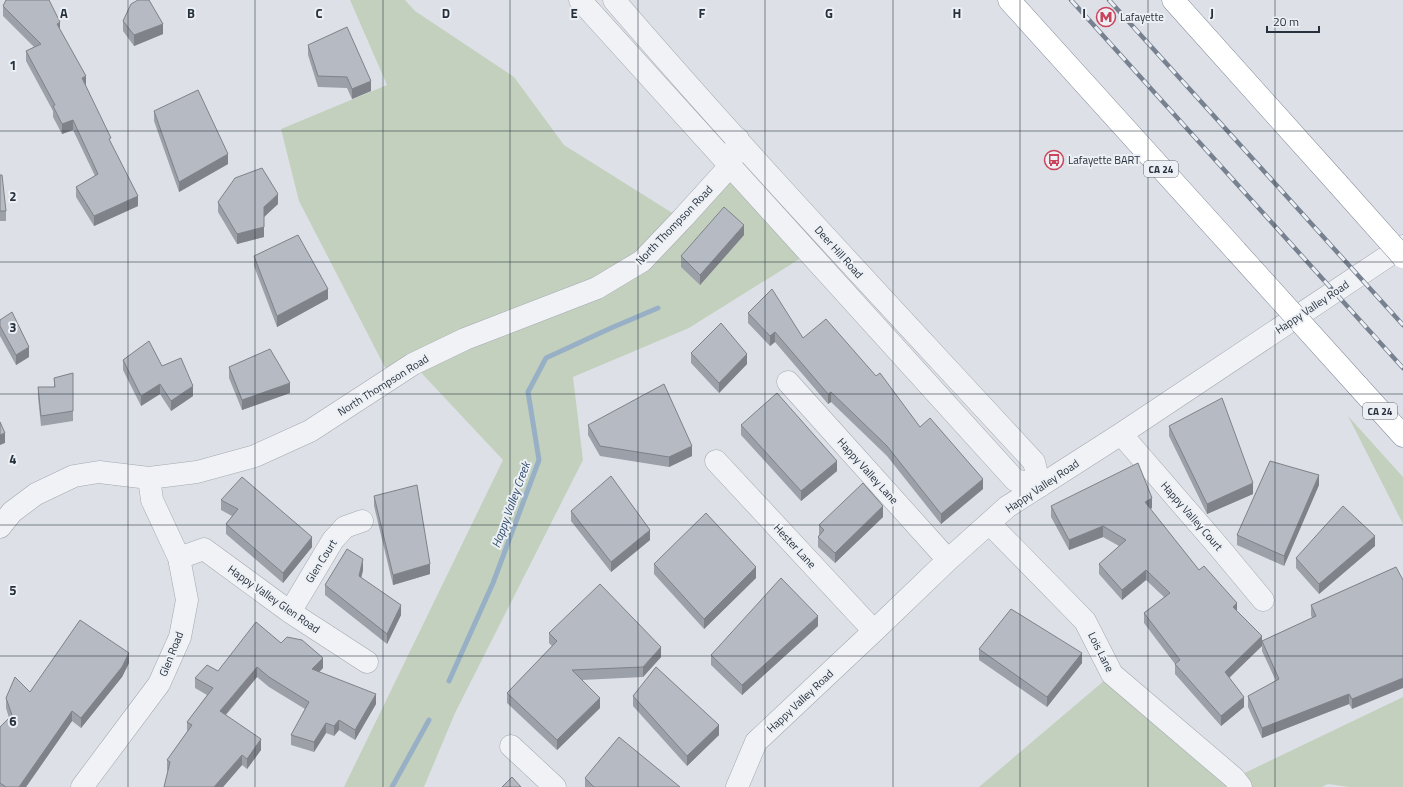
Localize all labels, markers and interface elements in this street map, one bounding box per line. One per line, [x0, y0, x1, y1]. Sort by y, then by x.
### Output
text: A [60, 3, 68, 23]
text: B [187, 3, 195, 23]
text: C [315, 3, 323, 23]
text: D [442, 3, 450, 23]
text: E [570, 3, 578, 23]
text: F [699, 3, 706, 23]
text: G [825, 3, 833, 23]
text: H [953, 3, 961, 23]
text: I [1082, 3, 1086, 23]
text: J [1210, 3, 1214, 23]
metro station icon: Lafayette [1095, 6, 1117, 28]
scale bar [1267, 8, 1319, 34]
place label: Lafayette [1120, 9, 1164, 25]
text: 20 m [1273, 12, 1299, 31]
text: 1 [9, 55, 17, 75]
bus stop icon: Lafayette BART [1043, 149, 1065, 171]
place label: Lafayette BART [1068, 152, 1140, 168]
road number: CA 24 [1144, 161, 1178, 177]
street label: North Thompson Road [632, 182, 716, 268]
text: 2 [9, 186, 17, 206]
street label: Deer Hill Road [811, 222, 867, 282]
street label: Happy Valley Road [1272, 276, 1352, 338]
text: 3 [9, 317, 17, 337]
street label: North Thompson Road [334, 350, 432, 420]
road number: CA 24 [1363, 403, 1397, 419]
street label: Happy Valley Lane [834, 434, 902, 508]
text: 4 [9, 449, 17, 469]
street label: Happy Valley Road [1002, 455, 1082, 517]
water label: Happy Valley Creek [486, 458, 535, 551]
street label: Happy Valley Court [1157, 478, 1227, 554]
street label: Hester Lane [770, 520, 820, 572]
street label: Glen Court [301, 536, 341, 586]
street label: Happy Valley Glen Road [225, 561, 323, 637]
text: 5 [9, 580, 17, 600]
street label: Glen Road [155, 629, 187, 679]
street label: Lois Lane [1084, 629, 1118, 675]
street label: Happy Valley Road [763, 666, 837, 736]
text: 6 [9, 711, 17, 731]

